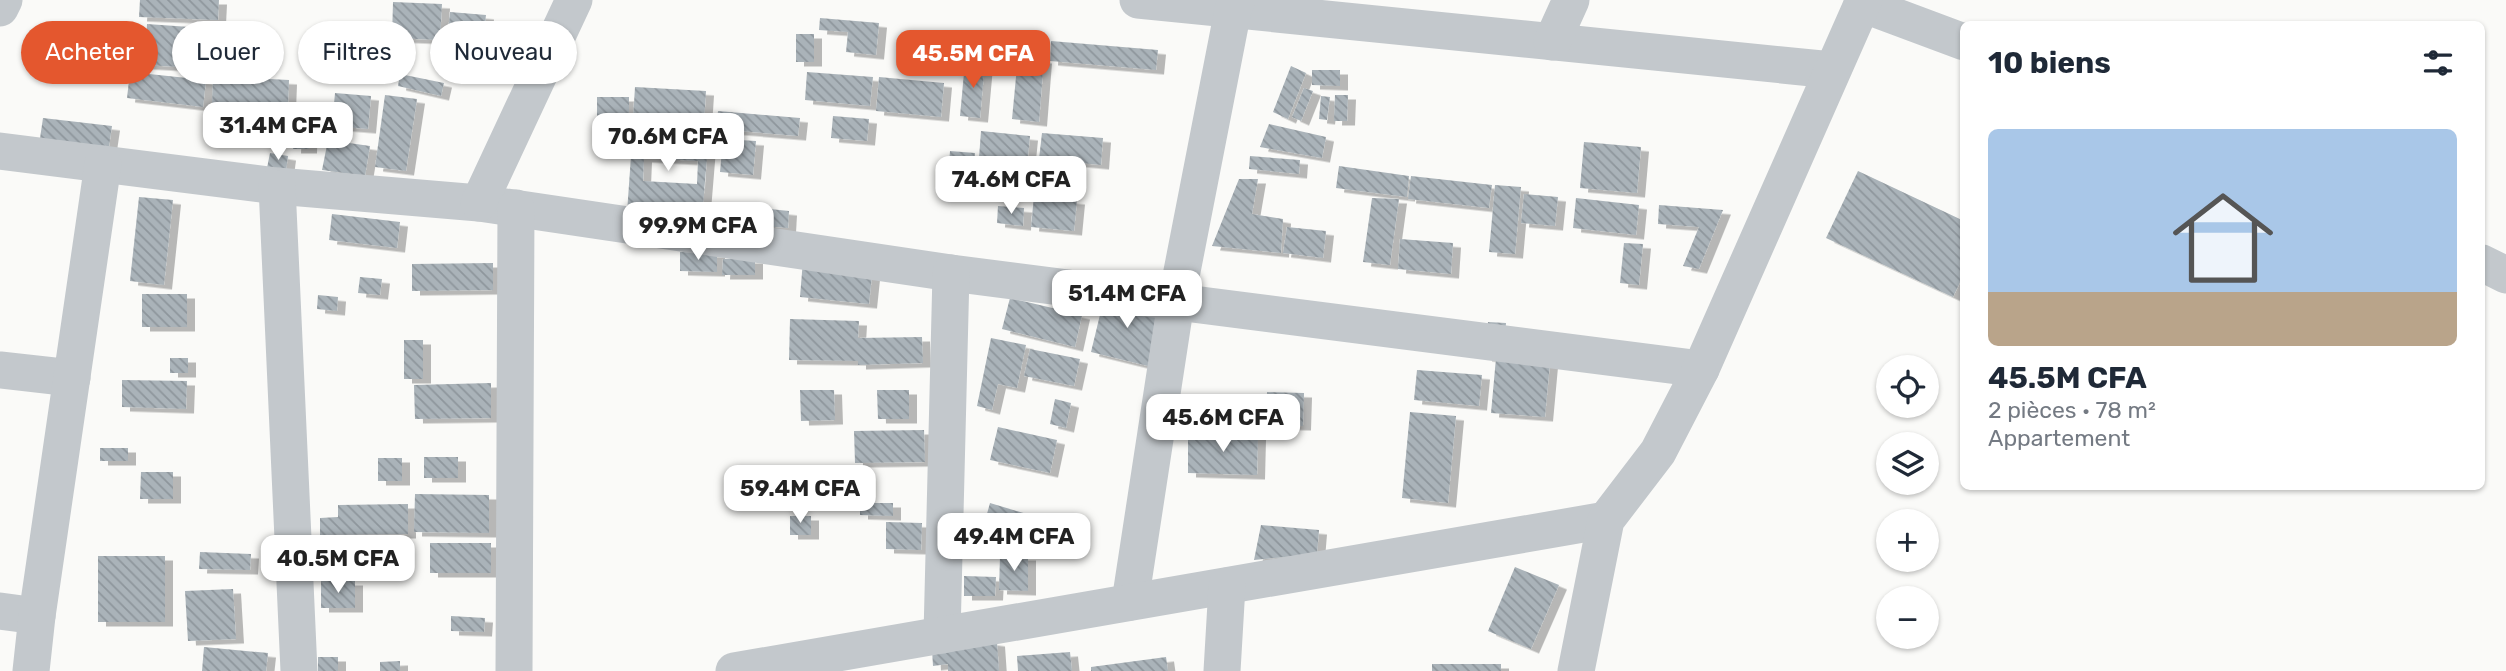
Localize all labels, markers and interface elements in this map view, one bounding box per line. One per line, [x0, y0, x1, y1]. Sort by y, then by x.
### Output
chip: Acheter [21, 21, 158, 84]
chip: Louer [172, 21, 284, 84]
chip: Filtres [298, 21, 416, 84]
chip: Nouveau [430, 21, 577, 84]
pin: 45.5M CFA [893, 31, 1053, 90]
text: 45.5M CFA [912, 39, 1034, 67]
icon: filters [2419, 44, 2457, 82]
text: 10 biens [1988, 45, 2111, 81]
pin: 31.4M CFA [198, 102, 358, 162]
text: 31.4M CFA [219, 111, 337, 139]
pin: 70.6M CFA [588, 114, 748, 173]
text: 70.6M CFA [608, 122, 728, 150]
pin: 74.6M CFA [931, 156, 1091, 216]
text: 74.6M CFA [951, 165, 1071, 193]
icon: home [2160, 175, 2286, 301]
pin: 99.9M CFA [618, 202, 778, 262]
text: 99.9M CFA [639, 211, 757, 239]
pin: 51.4M CFA [1047, 270, 1207, 330]
text: 51.4M CFA [1068, 279, 1186, 307]
map controls [1876, 355, 1939, 649]
button: locate [1876, 355, 1939, 418]
text: 45.5M CFA [1988, 360, 2147, 396]
pin: 45.6M CFA [1143, 394, 1303, 454]
text: 2 pièces · 78 m² [1988, 396, 2156, 424]
text: 45.6M CFA [1162, 403, 1284, 431]
text: Appartement [1988, 424, 2130, 452]
button: layers [1876, 432, 1939, 495]
pin: 59.4M CFA [720, 466, 880, 525]
text: 59.4M CFA [740, 474, 860, 502]
button: + [1876, 509, 1939, 572]
pin: 49.4M CFA [934, 514, 1094, 573]
text: 49.4M CFA [953, 522, 1075, 550]
pin: 40.5M CFA [258, 536, 418, 595]
text: 40.5M CFA [277, 544, 399, 572]
button: − [1876, 586, 1939, 649]

